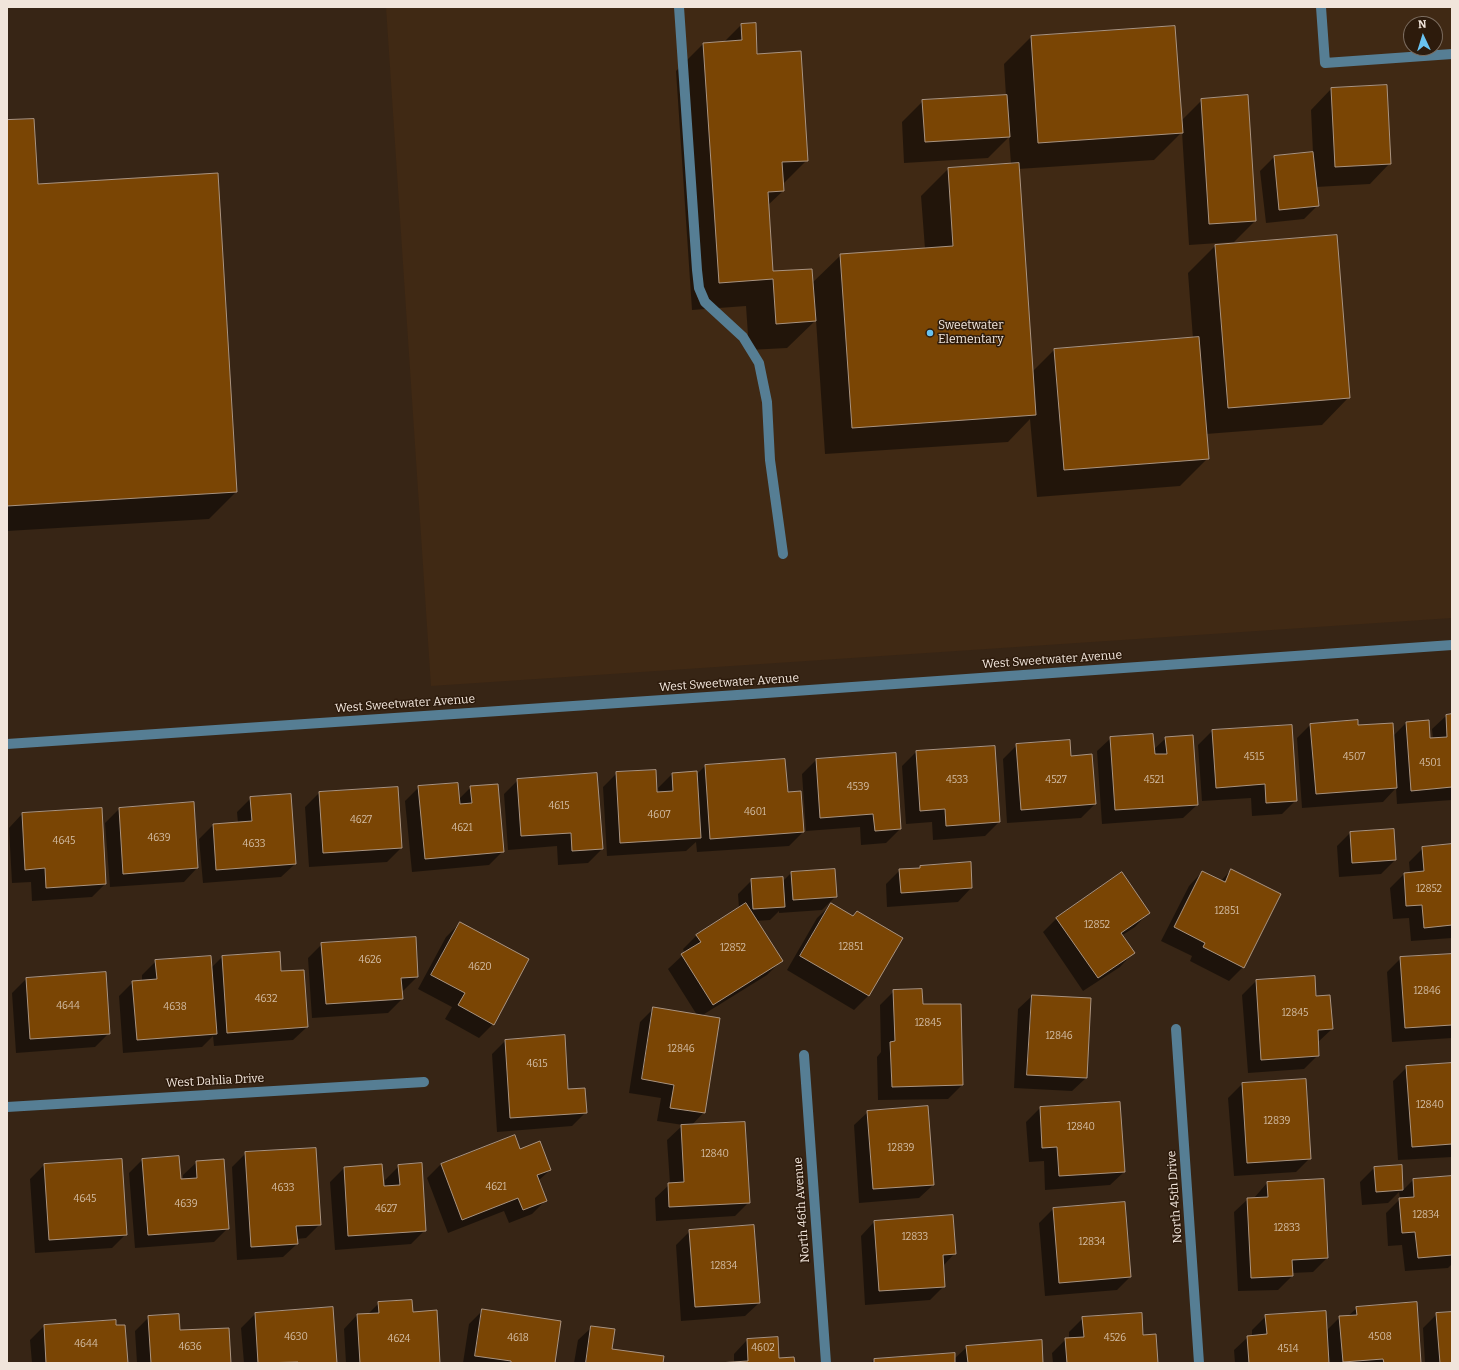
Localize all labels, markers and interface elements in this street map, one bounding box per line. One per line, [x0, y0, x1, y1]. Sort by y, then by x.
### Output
north arrow [1403, 16, 1443, 56]
text: N [1418, 18, 1427, 31]
place label: Sweetwater Elementary [938, 319, 1004, 347]
marker: Sweetwater Elementary [925, 328, 935, 338]
street label: West Sweetwater Avenue [981, 648, 1123, 672]
street label: West Sweetwater Avenue [658, 671, 800, 695]
street label: West Sweetwater Avenue [334, 692, 476, 716]
house number: 4515 [1244, 751, 1264, 763]
house number: 4507 [1343, 751, 1365, 763]
house number: 4501 [1419, 757, 1441, 769]
house number: 4533 [946, 774, 968, 786]
house number: 4527 [1045, 774, 1067, 786]
house number: 4521 [1144, 774, 1164, 786]
house number: 4539 [847, 781, 869, 793]
house number: 4615 [549, 800, 569, 812]
house number: 4601 [744, 806, 766, 818]
house number: 4607 [647, 809, 671, 821]
house number: 4627 [350, 814, 372, 826]
house number: 4621 [451, 822, 473, 834]
house number: 4639 [147, 832, 171, 844]
house number: 4645 [53, 835, 75, 847]
house number: 4633 [243, 838, 265, 850]
house number: 12852 [1416, 883, 1442, 895]
house number: 12851 [1215, 905, 1239, 917]
house number: 12852 [1084, 919, 1110, 931]
house number: 12851 [839, 941, 863, 953]
house number: 12852 [720, 942, 746, 954]
house number: 4626 [359, 954, 381, 966]
house number: 4620 [468, 961, 492, 973]
house number: 12846 [1413, 985, 1441, 997]
house number: 4632 [255, 993, 277, 1005]
house number: 4644 [56, 1000, 80, 1012]
house number: 4638 [163, 1001, 187, 1013]
house number: 12845 [1282, 1007, 1308, 1019]
house number: 12845 [915, 1017, 941, 1029]
house number: 12846 [1045, 1030, 1073, 1042]
house number: 12846 [667, 1043, 695, 1055]
house number: 4615 [527, 1058, 547, 1070]
street label: West Dahlia Drive [166, 1071, 264, 1091]
house number: 12840 [1416, 1099, 1444, 1111]
house number: 12839 [1264, 1115, 1290, 1127]
house number: 12840 [1067, 1121, 1095, 1133]
house number: 12839 [888, 1142, 914, 1154]
house number: 12840 [701, 1148, 729, 1160]
street label: North 45th Drive [1165, 1150, 1185, 1244]
street label: North 46th Avenue [791, 1157, 813, 1263]
house number: 4621 [485, 1181, 507, 1193]
house number: 4633 [272, 1182, 294, 1194]
house number: 4645 [74, 1193, 96, 1205]
house number: 4639 [174, 1198, 198, 1210]
house number: 4627 [375, 1203, 397, 1215]
house number: 12834 [1413, 1209, 1439, 1221]
house number: 12833 [1274, 1222, 1300, 1234]
house number: 12833 [902, 1231, 928, 1243]
house number: 12834 [1079, 1236, 1105, 1248]
house number: 12834 [711, 1260, 737, 1272]
house number: 4630 [284, 1331, 308, 1343]
house number: 4508 [1368, 1331, 1392, 1343]
house number: 4618 [507, 1332, 529, 1344]
house number: 4526 [1104, 1332, 1126, 1344]
house number: 4624 [388, 1333, 410, 1345]
house number: 4644 [74, 1338, 98, 1350]
house number: 4636 [178, 1341, 202, 1353]
house number: 4602 [751, 1342, 775, 1354]
house number: 4514 [1278, 1343, 1298, 1355]

